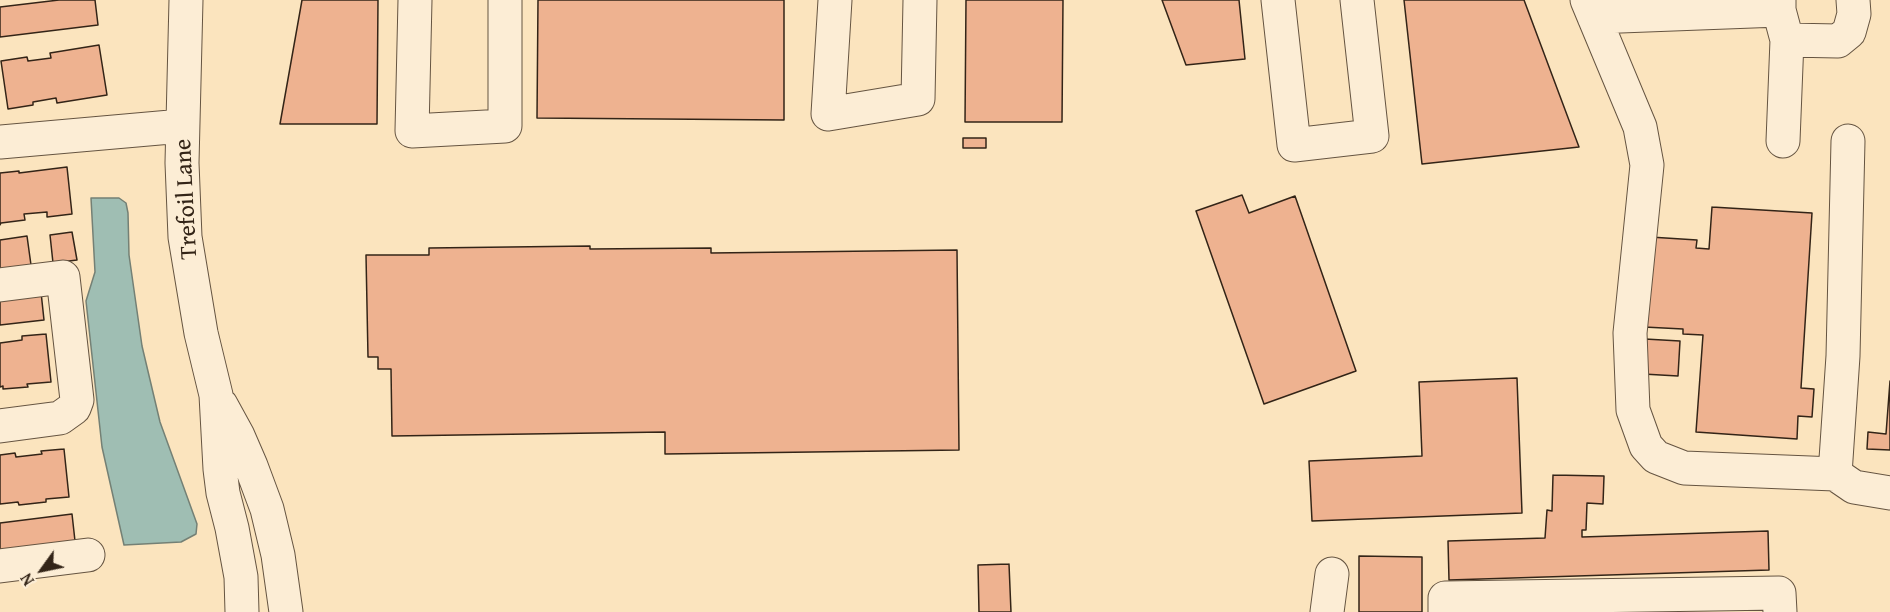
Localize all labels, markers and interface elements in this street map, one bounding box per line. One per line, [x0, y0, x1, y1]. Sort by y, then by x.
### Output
street label: Trefoil Lane [169, 138, 205, 260]
north arrow [12, 540, 72, 600]
text: N [14, 569, 40, 591]

